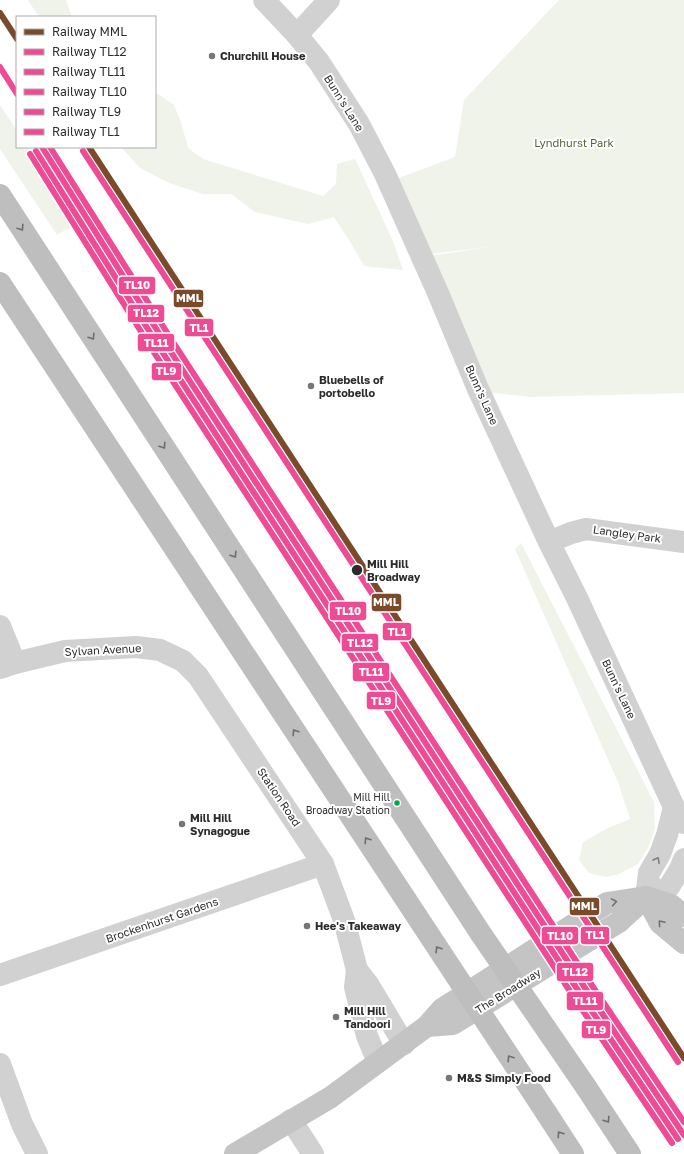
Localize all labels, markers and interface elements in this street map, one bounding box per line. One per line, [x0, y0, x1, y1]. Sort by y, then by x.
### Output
legend [16, 16, 156, 148]
text: Railway MML [52, 24, 127, 39]
text: Railway TL12 [52, 44, 127, 59]
place label: Churchill House [220, 49, 306, 62]
marker: Churchill House [207, 51, 217, 61]
text: Railway TL11 [52, 64, 126, 79]
street label: Bunn's Lane [322, 72, 367, 133]
text: Railway TL10 [52, 84, 127, 99]
text: Railway TL9 [52, 104, 121, 119]
text: Railway TL1 [52, 124, 120, 139]
park label: Lyndhurst Park [534, 136, 614, 149]
one-way arrow [16, 224, 24, 231]
line badge: TL10 [118, 276, 156, 295]
text: TL10 [124, 278, 150, 291]
line badge: MML [173, 289, 204, 308]
text: MML [176, 291, 203, 304]
line badge: TL12 [127, 304, 165, 323]
text: TL12 [133, 306, 159, 319]
line badge: TL1 [184, 318, 214, 337]
text: TL1 [189, 321, 209, 334]
one-way arrow [87, 333, 95, 340]
line badge: TL11 [137, 333, 175, 352]
text: TL11 [144, 336, 169, 349]
line badge: TL9 [151, 362, 182, 381]
street label: Bunn's Lane [463, 363, 501, 427]
text: TL9 [156, 364, 176, 377]
place label: Bluebells of portobello [319, 373, 384, 399]
marker: Bluebells of portobello [306, 381, 316, 391]
one-way arrow [158, 442, 166, 449]
street label: Langley Park [592, 522, 662, 545]
one-way arrow [229, 551, 237, 558]
place label: Mill Hill Broadway [367, 557, 421, 583]
marker: Mill Hill Broadway [350, 563, 364, 577]
line badge: MML [371, 593, 402, 612]
text: MML [373, 595, 400, 608]
line badge: TL10 [329, 601, 367, 621]
text: TL10 [335, 604, 361, 617]
line badge: TL1 [382, 622, 412, 641]
text: TL1 [387, 625, 407, 638]
line badge: TL12 [341, 633, 379, 652]
text: TL12 [347, 636, 373, 649]
street label: Sylvan Avenue [64, 641, 142, 658]
street label: Bunn's Lane [600, 657, 639, 721]
line badge: TL11 [352, 662, 390, 682]
text: TL11 [359, 665, 384, 678]
line badge: TL9 [366, 691, 396, 710]
text: TL9 [371, 694, 391, 707]
one-way arrow [292, 729, 300, 736]
street label: Station Road [255, 765, 304, 828]
place label: Mill Hill Broadway Station [306, 791, 390, 816]
marker: Mill Hill Broadway Station [392, 798, 402, 808]
place label: Mill Hill Synagogue [190, 811, 251, 837]
marker: Mill Hill Synagogue [177, 819, 187, 829]
one-way arrow [365, 838, 372, 845]
one-way arrow [652, 857, 659, 864]
street label: Brockenhurst Gardens [104, 894, 220, 945]
line badge: MML [569, 897, 600, 916]
one-way arrow [611, 898, 617, 907]
text: MML [571, 899, 598, 912]
place label: Hee's Takeaway [315, 919, 401, 932]
one-way arrow [659, 920, 666, 928]
marker: Hee's Takeaway [302, 921, 312, 931]
line badge: TL10 [541, 926, 579, 945]
line badge: TL1 [580, 926, 610, 945]
text: TL1 [585, 928, 605, 941]
text: TL10 [547, 929, 573, 942]
one-way arrow [435, 946, 443, 953]
line badge: TL12 [556, 962, 594, 982]
street label: The Broadway [473, 965, 543, 1016]
text: TL12 [562, 965, 588, 978]
line badge: TL11 [566, 991, 604, 1011]
text: TL11 [573, 994, 598, 1007]
place label: Mill Hill Tandoori [344, 1004, 391, 1030]
marker: Mill Hill Tandoori [331, 1012, 341, 1022]
line badge: TL9 [581, 1020, 611, 1039]
text: TL9 [586, 1023, 606, 1036]
one-way arrow [507, 1055, 514, 1062]
place label: M&S Simply Food [457, 1071, 551, 1084]
marker: M&S Simply Food [444, 1073, 454, 1083]
one-way arrow [602, 1116, 610, 1123]
one-way arrow [557, 1131, 565, 1138]

